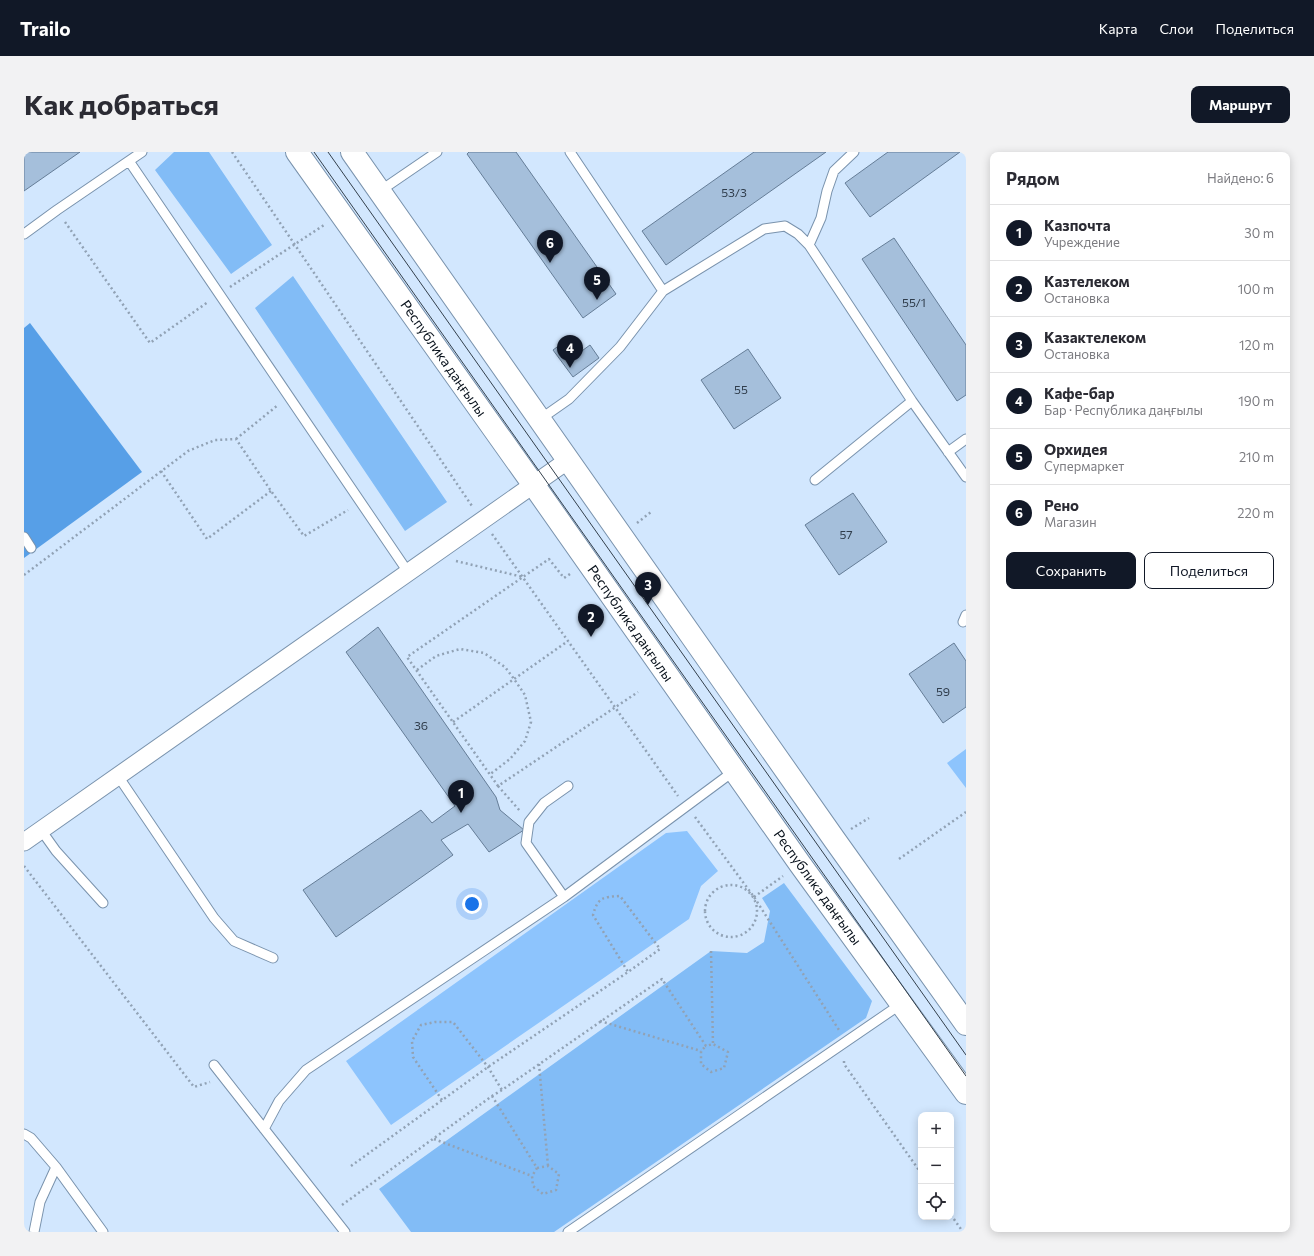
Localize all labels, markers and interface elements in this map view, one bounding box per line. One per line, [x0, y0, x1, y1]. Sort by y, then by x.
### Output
text: Trailo [20, 17, 71, 40]
text: Карта [1099, 20, 1137, 37]
text: Слои [1159, 20, 1194, 37]
text: Поделиться [1216, 20, 1294, 37]
button: Маршрут [1191, 86, 1290, 123]
text: Как добраться [24, 87, 219, 121]
text: Рядом [1006, 168, 1060, 189]
text: Найдено: 6 [1207, 170, 1274, 186]
house number: 53/3 [721, 185, 747, 199]
text: Казпочта [1044, 216, 1111, 234]
text: 1 [1016, 225, 1022, 241]
text: 30 m [1244, 225, 1274, 241]
pin: 6 [537, 230, 563, 263]
text: Учреждение [1044, 234, 1120, 250]
pin: 5 [584, 267, 610, 300]
text: Казтелеком [1044, 272, 1130, 290]
text: 2 [1015, 281, 1023, 297]
text: 100 m [1238, 281, 1274, 297]
text: Остановка [1044, 290, 1110, 306]
house number: 55/1 [902, 295, 926, 309]
street label: Республика даңғылы [397, 297, 491, 419]
text: Казактелеком [1044, 328, 1146, 346]
pin: 4 [557, 335, 583, 368]
text: 3 [1015, 337, 1023, 353]
text: 120 m [1239, 337, 1274, 353]
text: Остановка [1044, 346, 1110, 362]
house number: 55 [734, 382, 748, 396]
text: Кафе-бар [1044, 384, 1114, 402]
text: 4 [1015, 393, 1023, 409]
text: 190 m [1238, 393, 1274, 409]
text: Бар · Республика даңғылы [1044, 402, 1203, 418]
text: Орхидея [1044, 440, 1107, 458]
text: 5 [1015, 449, 1023, 465]
text: 210 m [1239, 449, 1274, 465]
text: Супермаркет [1044, 458, 1124, 474]
text: Рено [1044, 496, 1079, 514]
text: 6 [1015, 505, 1023, 521]
text: 220 m [1237, 505, 1274, 521]
text: Магазин [1044, 514, 1097, 530]
house number: 57 [839, 527, 853, 541]
button: Сохранить [1006, 552, 1136, 589]
button: Поделиться [1144, 552, 1274, 589]
street label: Республика даңғылы [584, 562, 678, 684]
pin: 3 [635, 572, 661, 605]
pin: 2 [578, 604, 604, 637]
house number: 59 [936, 684, 950, 698]
house number: 36 [414, 718, 428, 732]
pin: 1 [448, 780, 474, 813]
street label: Республика даңғылы [770, 826, 866, 948]
your location [462, 894, 482, 914]
map controls [918, 1112, 954, 1220]
button: + [918, 1112, 954, 1148]
button: − [918, 1148, 954, 1184]
button: locate [918, 1184, 954, 1220]

